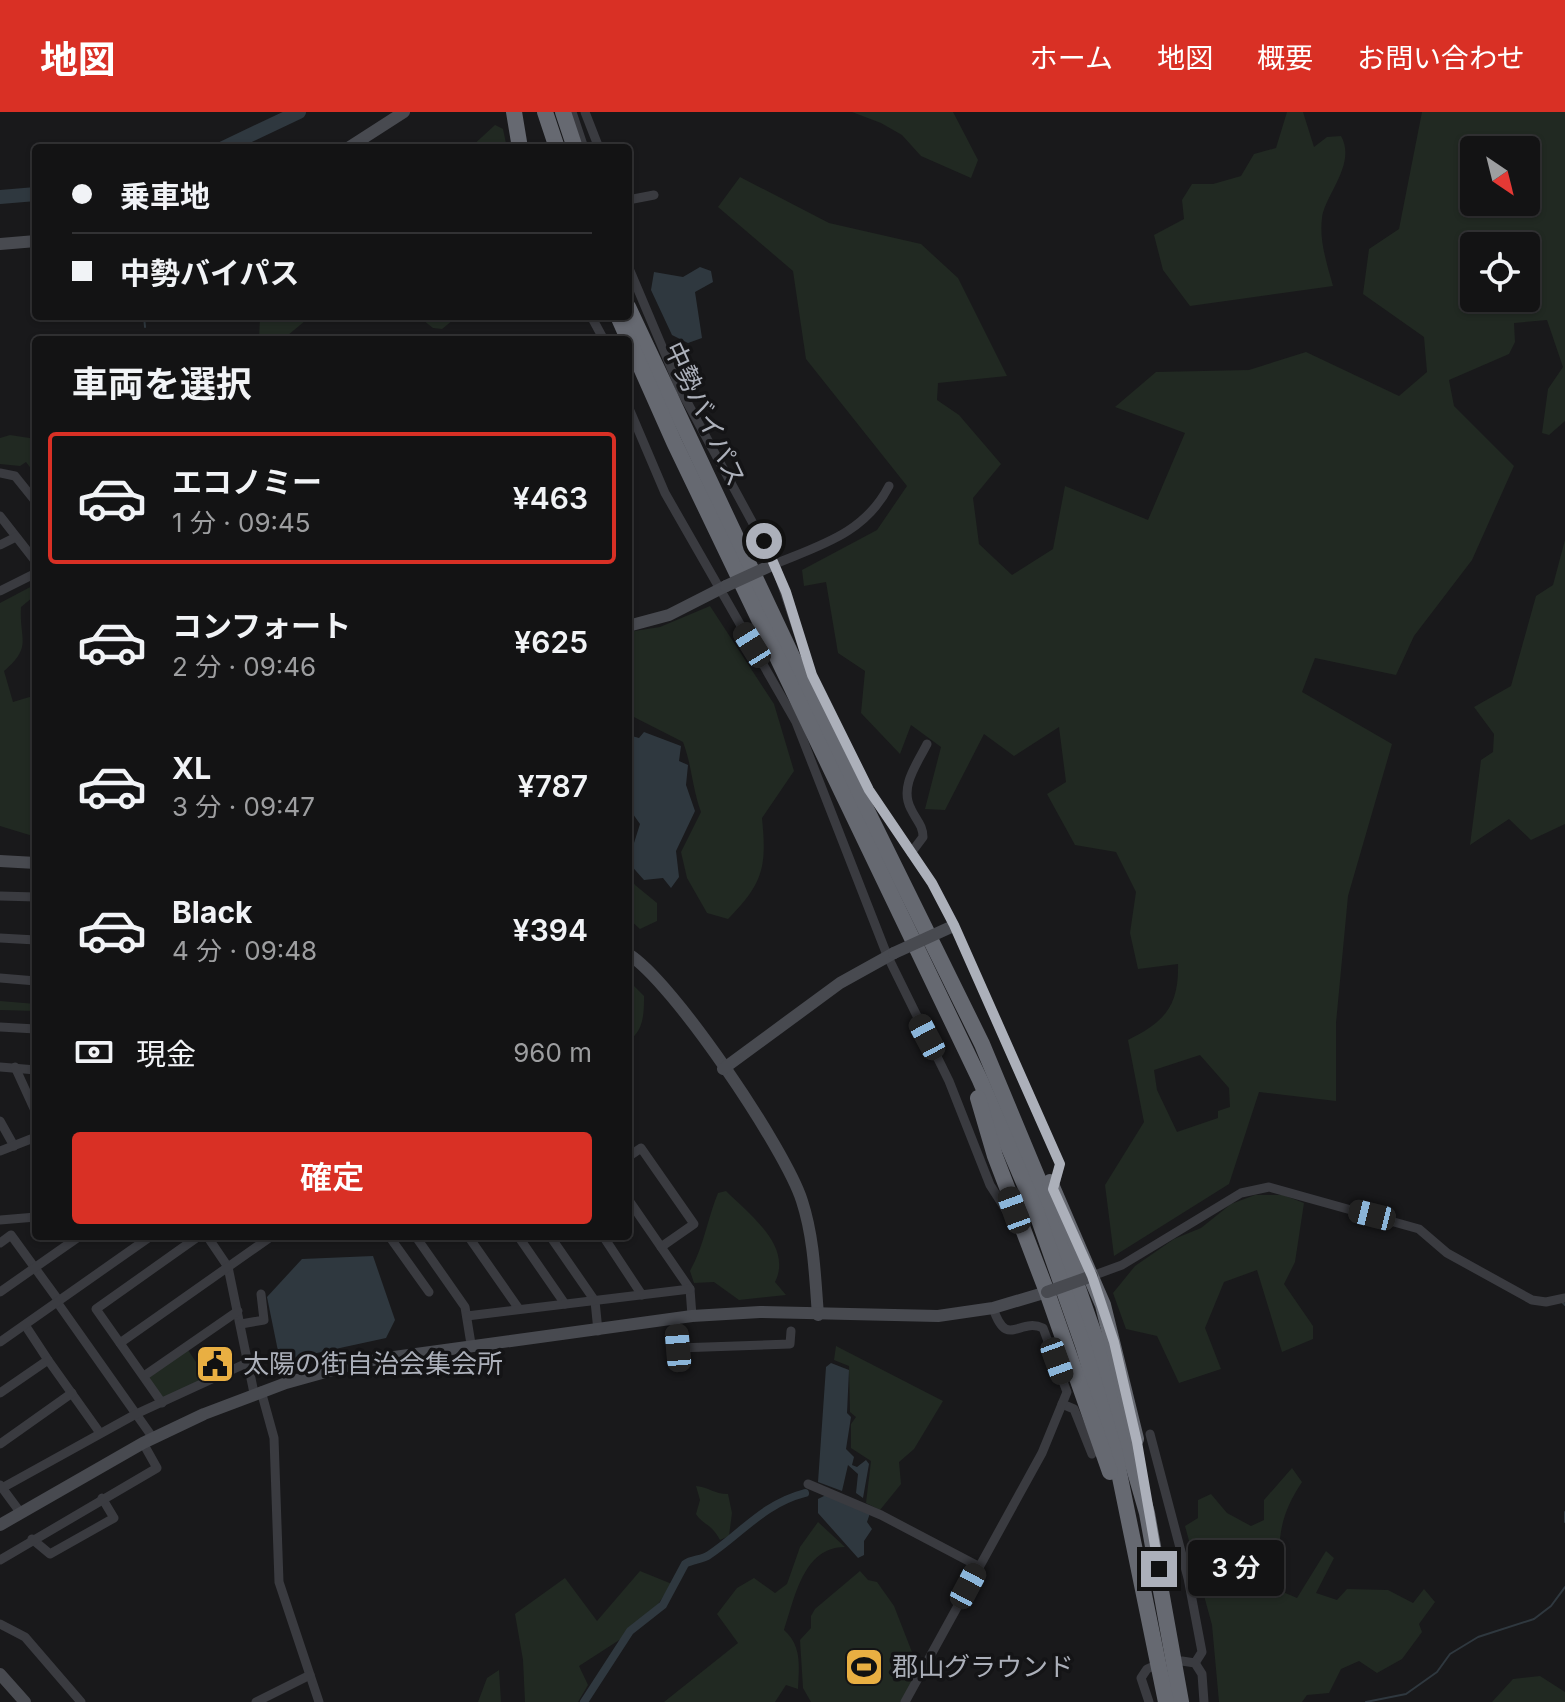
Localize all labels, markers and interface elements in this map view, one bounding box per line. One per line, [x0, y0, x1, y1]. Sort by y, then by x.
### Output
text: 地図 [40, 36, 116, 82]
text: ホーム [1030, 41, 1113, 75]
text: 地図 [1157, 41, 1213, 75]
text: 概要 [1257, 41, 1313, 75]
text: お問い合わせ [1357, 41, 1525, 75]
north arrow [1460, 136, 1540, 216]
map controls [1460, 136, 1540, 312]
text: 乗車地 [120, 178, 210, 214]
button: locate [1460, 232, 1540, 312]
text: 中勢バイパス [120, 255, 299, 291]
street label: 中勢バイパス [659, 337, 752, 491]
text: 車両を選択 [72, 362, 252, 406]
icon: car [76, 462, 148, 534]
text: エコノミー [172, 464, 322, 500]
text: ¥463 [513, 480, 588, 516]
text: 1 分 · 09:45 [172, 507, 311, 538]
route start [746, 523, 782, 559]
icon: car [76, 606, 148, 678]
text: コンフォート [172, 608, 351, 644]
car [729, 618, 775, 672]
text: ¥625 [514, 624, 588, 660]
text: 2 分 · 09:46 [172, 651, 316, 682]
icon: car [76, 750, 148, 822]
text: XL [172, 750, 211, 786]
text: ¥787 [518, 768, 588, 804]
text: 3 分 · 09:47 [172, 791, 315, 822]
icon: car [76, 894, 148, 966]
text: Black [172, 894, 252, 930]
text: ¥394 [513, 912, 588, 948]
text: 4 分 · 09:48 [172, 935, 317, 966]
car [905, 1010, 949, 1064]
icon: cash [72, 1030, 116, 1074]
text: 現金 [136, 1036, 196, 1072]
text: 960 m [513, 1037, 592, 1068]
button: 確定 [72, 1132, 592, 1224]
car [995, 1183, 1033, 1237]
car [1346, 1198, 1398, 1232]
car [664, 1323, 692, 1373]
car [1038, 1334, 1076, 1388]
public building icon: 太陽の街自治会集会所 [194, 1343, 236, 1385]
place label: 太陽の街自治会集会所 [243, 1348, 503, 1379]
callout: 3 分 [1187, 1541, 1283, 1597]
route end [1141, 1551, 1177, 1587]
text: 3 分 [1211, 1552, 1261, 1583]
car [946, 1559, 990, 1613]
sports icon: 郡山グラウンド [843, 1646, 885, 1688]
place label: 郡山グラウンド [892, 1651, 1074, 1682]

